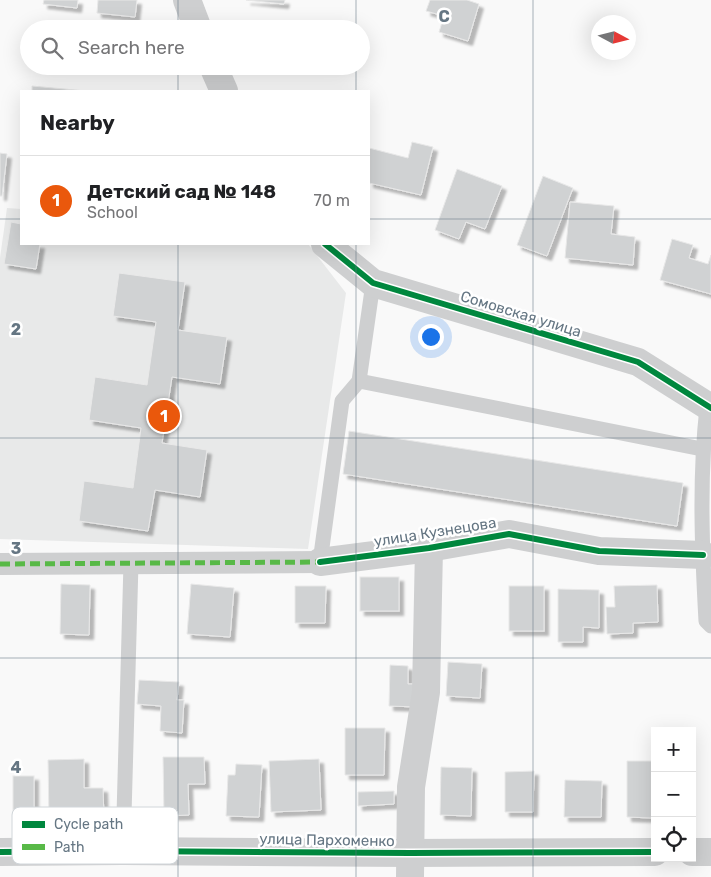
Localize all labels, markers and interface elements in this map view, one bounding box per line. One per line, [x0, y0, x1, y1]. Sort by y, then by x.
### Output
text: C [438, 7, 450, 26]
north arrow [591, 15, 636, 60]
search box [20, 20, 370, 75]
icon: search [38, 34, 66, 62]
text: Search here [78, 36, 185, 59]
text: Nearby [40, 110, 115, 135]
text: Детский сад № 148 [87, 180, 276, 203]
text: 1 [52, 191, 60, 210]
text: 70 m [313, 191, 350, 210]
text: School [87, 203, 138, 222]
street label: Сомовская улица [458, 287, 584, 341]
text: 2 [11, 320, 21, 339]
your location [418, 324, 444, 350]
pin: 1 [148, 397, 180, 435]
street label: улица Кузнецова [373, 513, 497, 551]
text: 3 [11, 539, 21, 558]
map controls [651, 727, 696, 862]
button: + [651, 727, 696, 772]
text: 4 [11, 758, 22, 777]
button: − [651, 772, 696, 817]
legend [12, 807, 178, 864]
text: Cycle path [54, 816, 123, 833]
button: locate [651, 817, 696, 862]
street label: улица Пархоменко [259, 830, 395, 850]
text: Path [54, 839, 85, 856]

